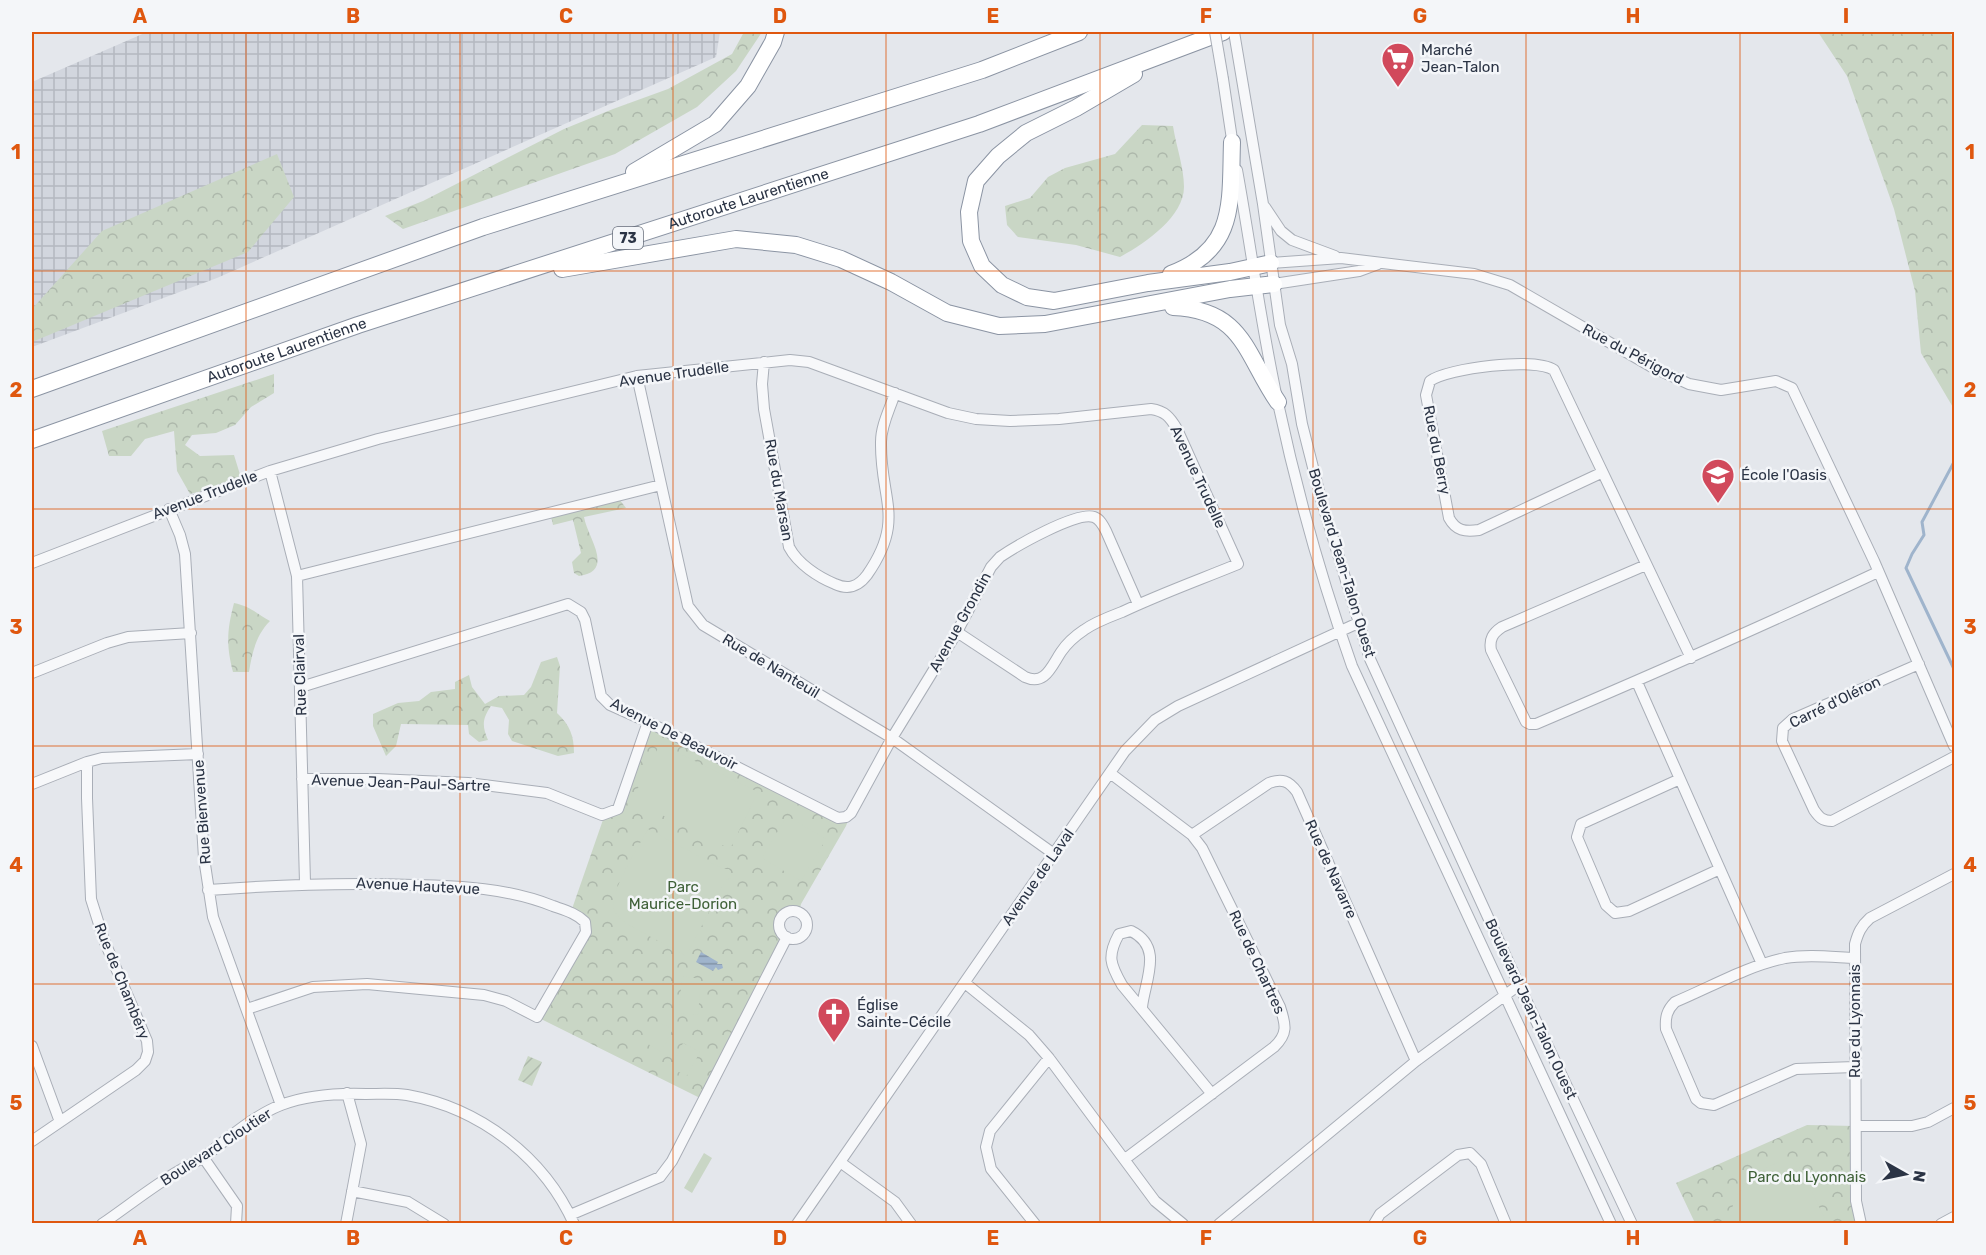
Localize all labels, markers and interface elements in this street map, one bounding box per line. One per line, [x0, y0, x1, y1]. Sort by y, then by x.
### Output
text: A [133, 4, 148, 28]
text: B [346, 4, 360, 28]
text: C [559, 4, 573, 28]
text: D [773, 4, 787, 28]
text: E [987, 4, 999, 28]
text: F [1200, 4, 1212, 28]
text: G [1413, 4, 1427, 28]
text: H [1626, 4, 1640, 28]
text: I [1843, 4, 1849, 28]
supermarket icon: Marché Jean-Talon [1380, 41, 1416, 88]
place label: Marché Jean-Talon [1421, 41, 1500, 76]
text: 1 [11, 140, 21, 164]
text: 1 [1965, 140, 1975, 164]
street label: Autoroute Laurentienne [666, 164, 831, 233]
road number: 73 [613, 227, 643, 249]
street label: Autoroute Laurentienne [204, 314, 369, 387]
street label: Rue du Périgord [1579, 320, 1687, 388]
street label: Avenue Trudelle [618, 357, 730, 391]
text: 2 [10, 378, 23, 402]
text: 2 [1964, 378, 1977, 402]
street label: Rue du Berry [1420, 404, 1454, 496]
street label: Avenue Trudelle [1166, 423, 1230, 531]
street label: Rue du Marsan [761, 437, 797, 543]
school or university icon: École l'Oasis [1700, 457, 1736, 504]
street label: Boulevard Jean-Talon Ouest [1305, 466, 1379, 660]
place label: École l'Oasis [1741, 466, 1827, 484]
street label: Avenue Trudelle [150, 467, 260, 523]
street label: Avenue Grondin [925, 569, 995, 675]
text: 3 [9, 615, 23, 639]
text: 3 [1963, 615, 1977, 639]
street label: Rue de Nanteuil [719, 630, 823, 702]
street label: Rue Clairval [290, 634, 310, 716]
street label: Carré d'Oléron [1786, 672, 1884, 732]
street label: Avenue De Beauvoir [607, 694, 741, 774]
street label: Rue Bienvenue [189, 759, 215, 865]
street label: Avenue Jean-Paul-Sartre [311, 771, 491, 795]
street label: Rue de Navarre [1301, 817, 1361, 921]
street label: Avenue de Laval [998, 825, 1078, 929]
text: 4 [9, 853, 23, 877]
text: 4 [1963, 853, 1977, 877]
street label: Avenue Hautevue [356, 874, 480, 898]
park label: Parc Maurice-Dorion [629, 878, 737, 913]
street label: Rue de Chartres [1225, 907, 1289, 1017]
street label: Boulevard Jean-Talon Ouest [1481, 916, 1581, 1102]
street label: Rue de Chambéry [90, 920, 154, 1042]
street label: Rue du Lyonnais [1846, 964, 1864, 1078]
church icon: Église Sainte-Cécile [816, 996, 852, 1043]
place label: Église Sainte-Cécile [857, 996, 951, 1031]
text: 5 [10, 1091, 23, 1115]
text: 5 [1964, 1091, 1977, 1115]
street label: Boulevard Cloutier [157, 1104, 275, 1190]
north arrow [1875, 1144, 1935, 1204]
park label: Parc du Lyonnais [1748, 1168, 1866, 1186]
text: N [1909, 1169, 1930, 1183]
text: A [133, 1226, 148, 1250]
text: B [346, 1226, 360, 1250]
text: C [559, 1226, 573, 1250]
text: D [773, 1226, 787, 1250]
text: E [987, 1226, 999, 1250]
text: F [1200, 1226, 1212, 1250]
text: G [1413, 1226, 1427, 1250]
text: H [1626, 1226, 1640, 1250]
text: I [1843, 1226, 1849, 1250]

